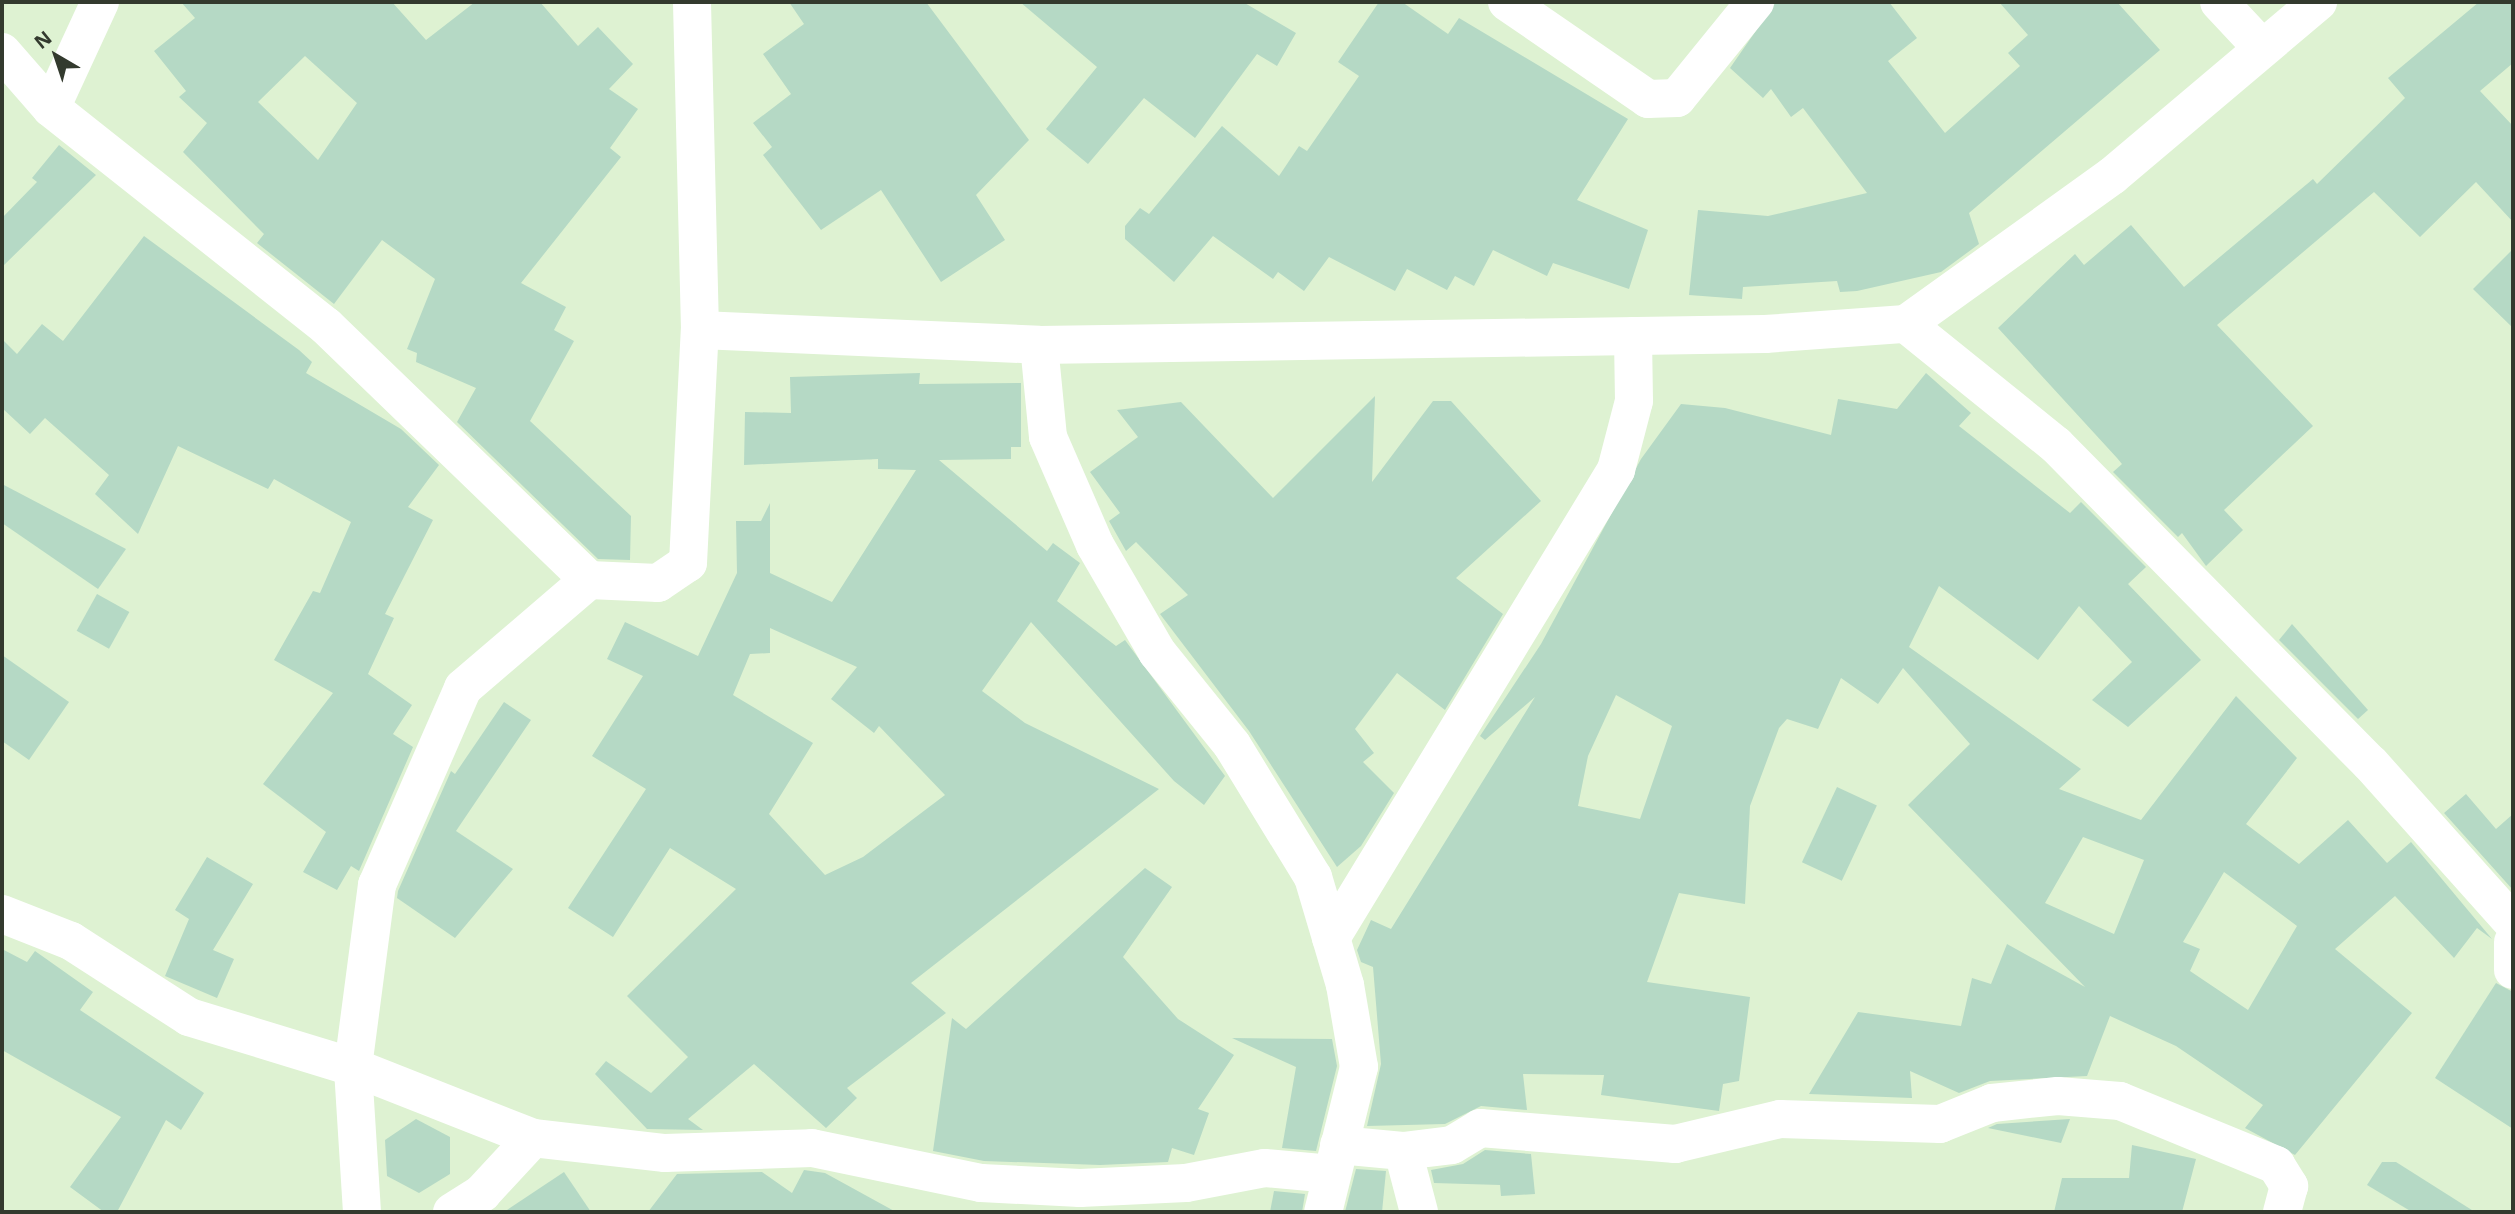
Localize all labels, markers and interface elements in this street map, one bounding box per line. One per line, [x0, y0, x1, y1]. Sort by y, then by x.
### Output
north arrow [21, 21, 91, 91]
text: N [29, 25, 57, 55]

